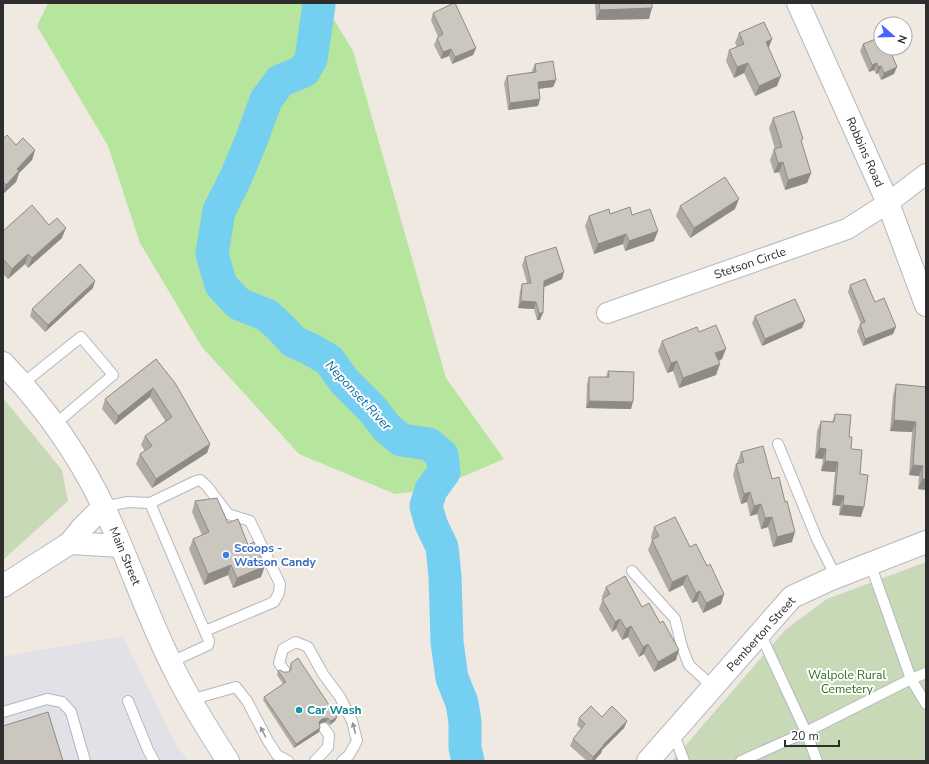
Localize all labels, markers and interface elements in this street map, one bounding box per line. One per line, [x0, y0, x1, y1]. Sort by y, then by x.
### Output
north arrow [873, 16, 913, 56]
text: N [893, 33, 910, 46]
street label: Robbins Road [842, 115, 888, 189]
street label: Stetson Circle [712, 243, 788, 283]
water label: Neponset River [321, 357, 396, 435]
street label: Main Street [106, 524, 145, 588]
place label: Scoops - Watson Candy [234, 540, 317, 570]
marker: Scoops - Watson Candy [221, 550, 231, 560]
street label: Pemberton Street [723, 593, 799, 675]
park label: Walpole Rural Cemetery [808, 667, 886, 697]
place label: Car Wash [307, 702, 362, 718]
marker: Car Wash [294, 705, 304, 715]
one-way arrow [350, 722, 356, 734]
scale bar [785, 722, 839, 748]
one-way arrow [260, 727, 267, 738]
text: 20 m [791, 728, 819, 744]

